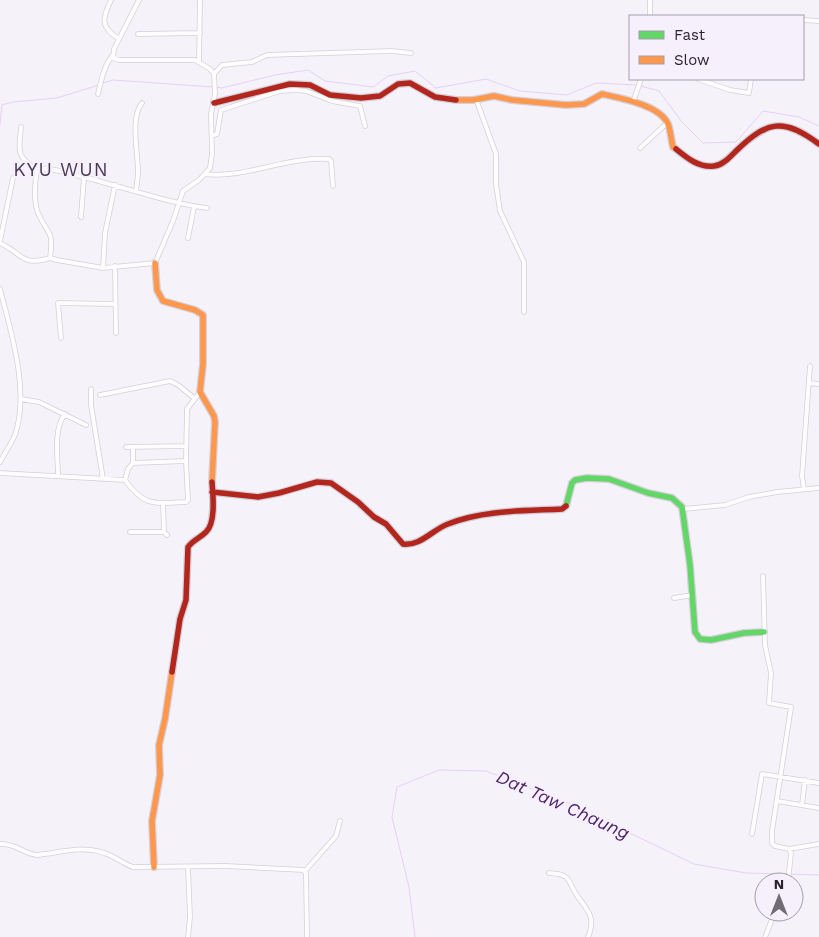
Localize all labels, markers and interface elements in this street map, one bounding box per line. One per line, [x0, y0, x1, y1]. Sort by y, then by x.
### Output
legend [629, 15, 804, 80]
text: Fast [674, 26, 706, 44]
text: Slow [674, 51, 710, 69]
district label: KYU WUN [13, 158, 109, 181]
water label: Dat Taw Chaung [493, 766, 633, 843]
north arrow [754, 872, 804, 922]
text: N [774, 876, 784, 892]

